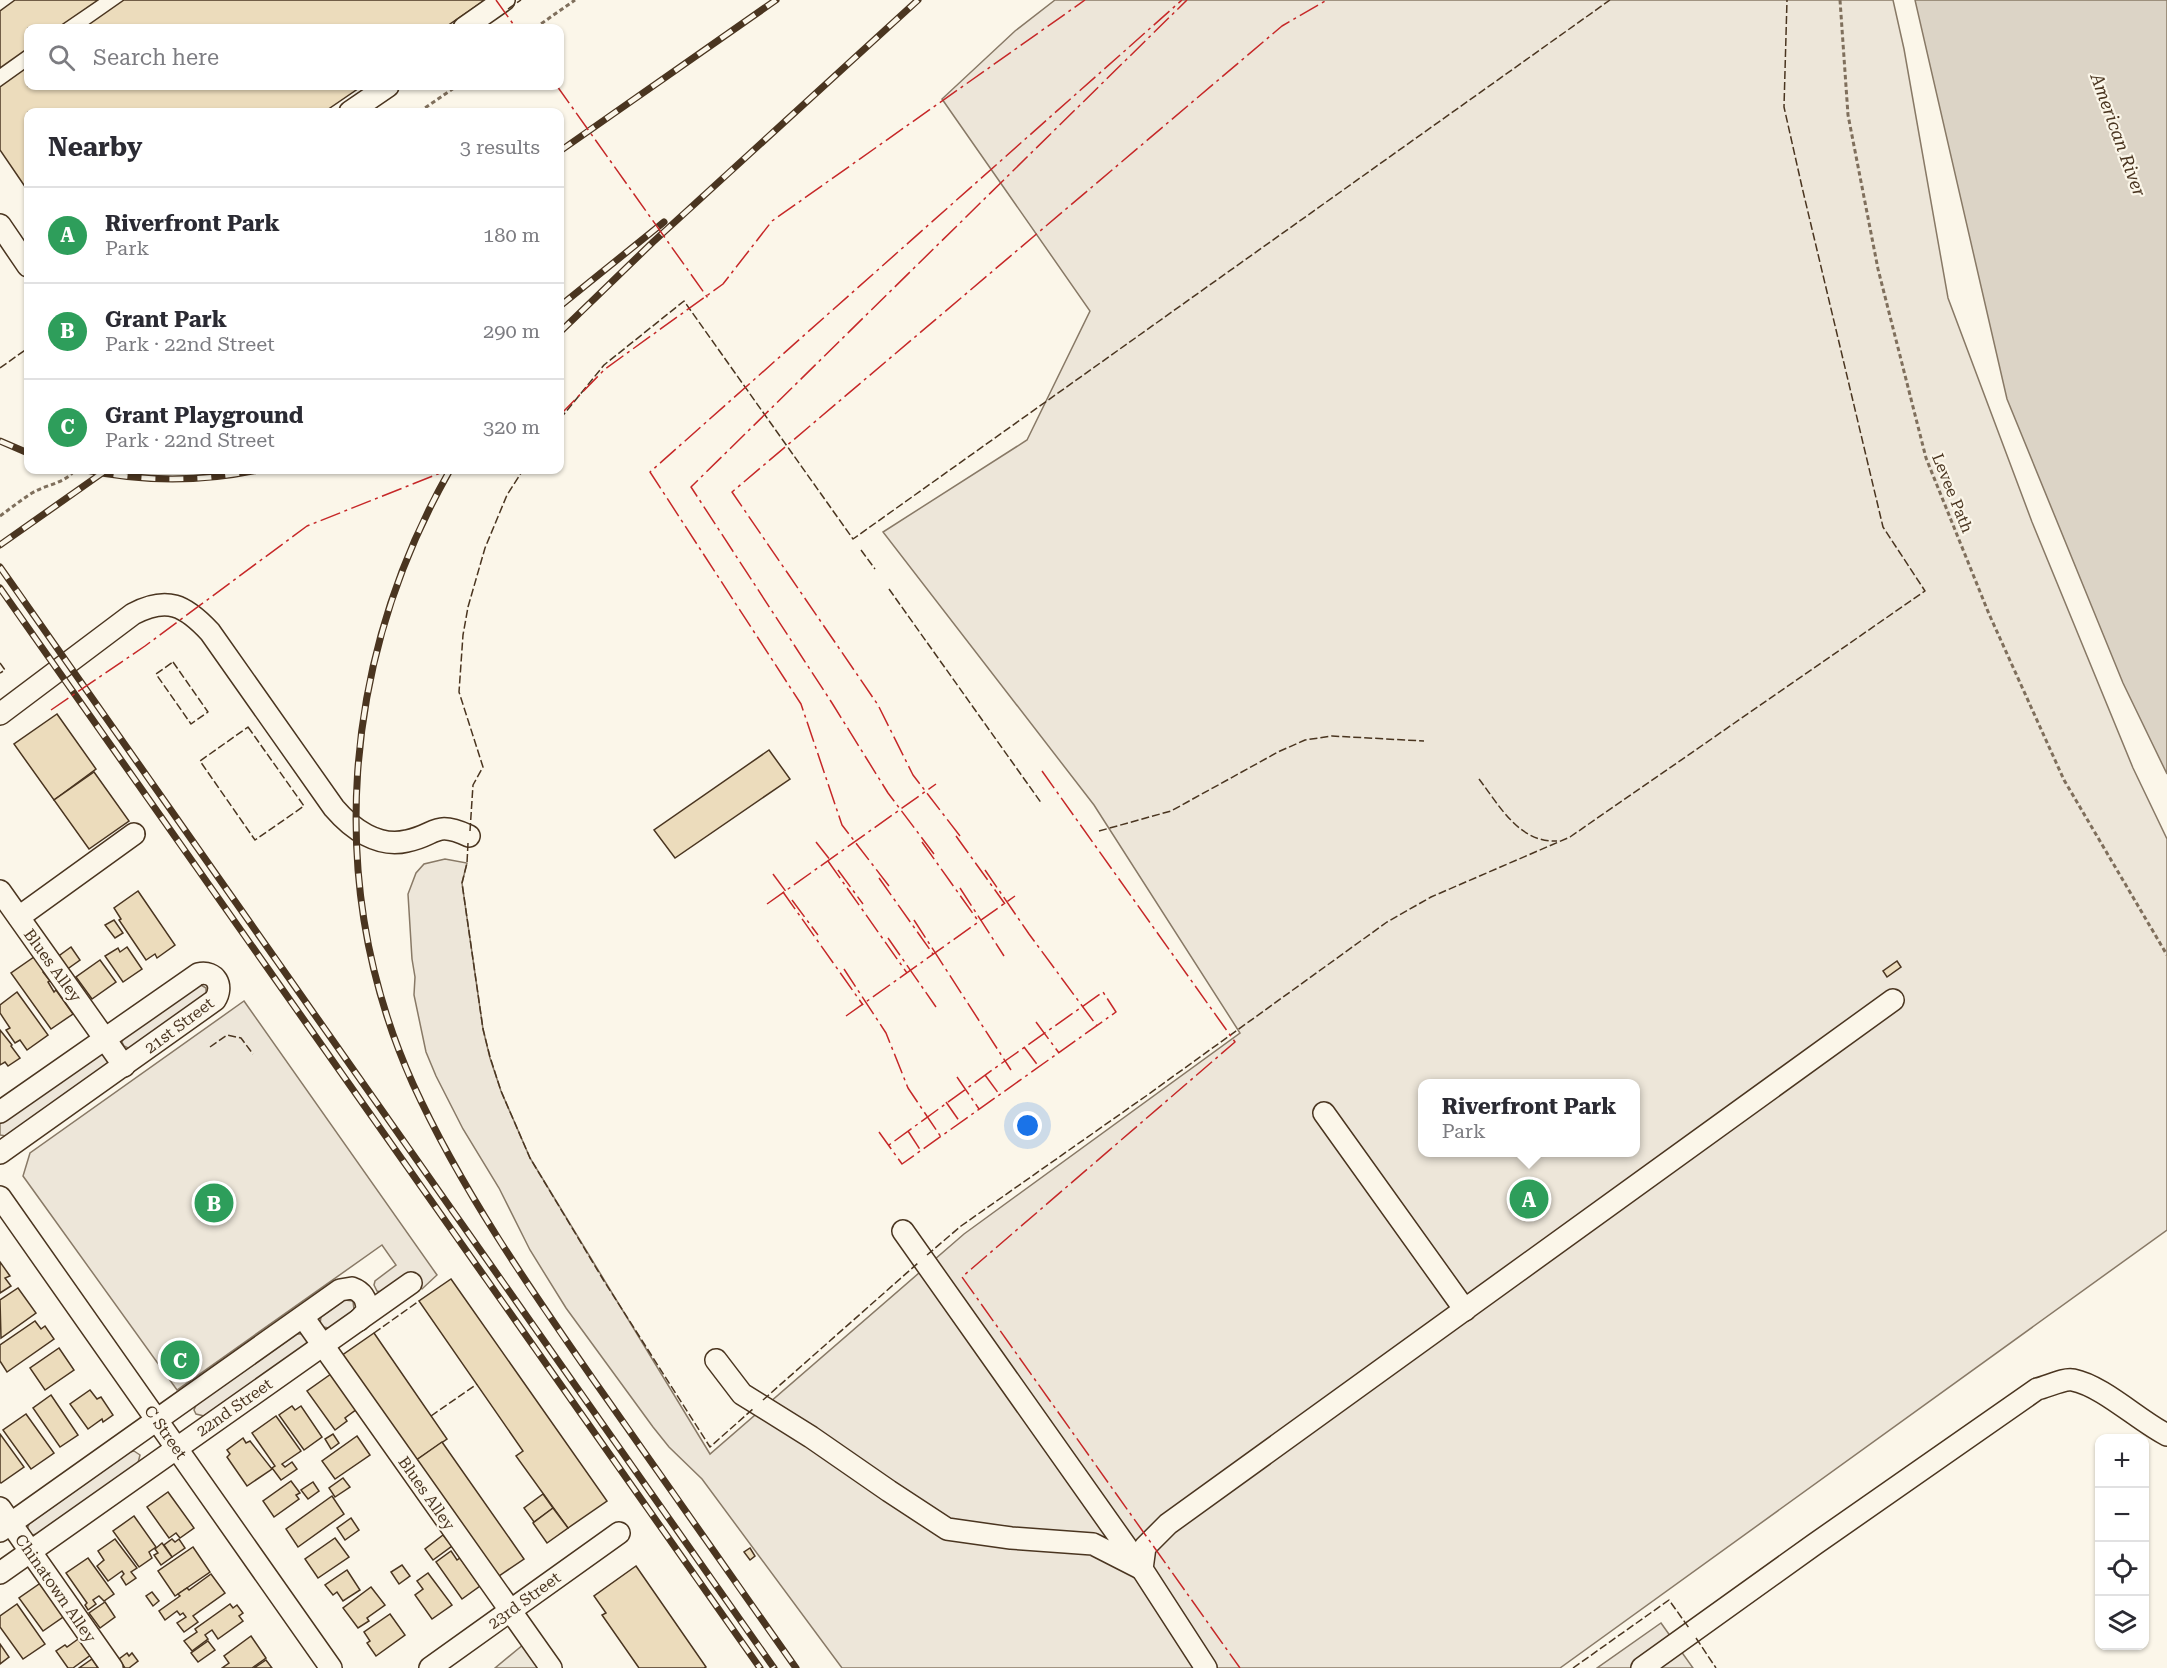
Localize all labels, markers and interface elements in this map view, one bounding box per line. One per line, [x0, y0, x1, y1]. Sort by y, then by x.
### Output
search box [24, 24, 564, 90]
icon: search [45, 41, 78, 74]
text: Search here [93, 45, 219, 70]
water label: American River [2086, 69, 2151, 200]
text: Nearby [48, 132, 142, 162]
text: 3 results [460, 135, 540, 159]
text: Riverfront Park [105, 211, 280, 236]
text: A [60, 223, 75, 247]
text: 180 m [483, 223, 540, 247]
text: Park [105, 236, 149, 260]
text: Grant Park [105, 307, 227, 332]
text: B [60, 319, 75, 343]
text: 290 m [483, 319, 540, 343]
text: Park · 22nd Street [105, 332, 275, 356]
text: Grant Playground [105, 403, 303, 428]
text: C [61, 415, 75, 439]
text: 320 m [483, 415, 540, 439]
text: Park · 22nd Street [105, 428, 275, 452]
street label: Levee Path [1928, 451, 1977, 536]
street label: Blues Alley [20, 925, 86, 1006]
street label: 21st Street [141, 993, 218, 1057]
popup [1418, 1079, 1640, 1157]
text: Riverfront Park [1442, 1094, 1616, 1119]
your location [1013, 1111, 1042, 1140]
text: Park [1442, 1119, 1486, 1143]
pin: A [1510, 1176, 1549, 1222]
pin: B [194, 1180, 234, 1226]
pin: C [160, 1338, 200, 1382]
street label: 22nd Street [193, 1374, 276, 1441]
street label: C Street [140, 1402, 191, 1463]
map controls [2095, 1434, 2149, 1650]
button: + [2095, 1434, 2149, 1488]
street label: Blues Alley [394, 1453, 459, 1534]
button: − [2095, 1488, 2149, 1542]
street label: Chinatown Alley [11, 1530, 100, 1647]
button: locate [2095, 1542, 2149, 1596]
street label: 23rd Street [485, 1568, 564, 1633]
button: layers [2095, 1596, 2149, 1650]

